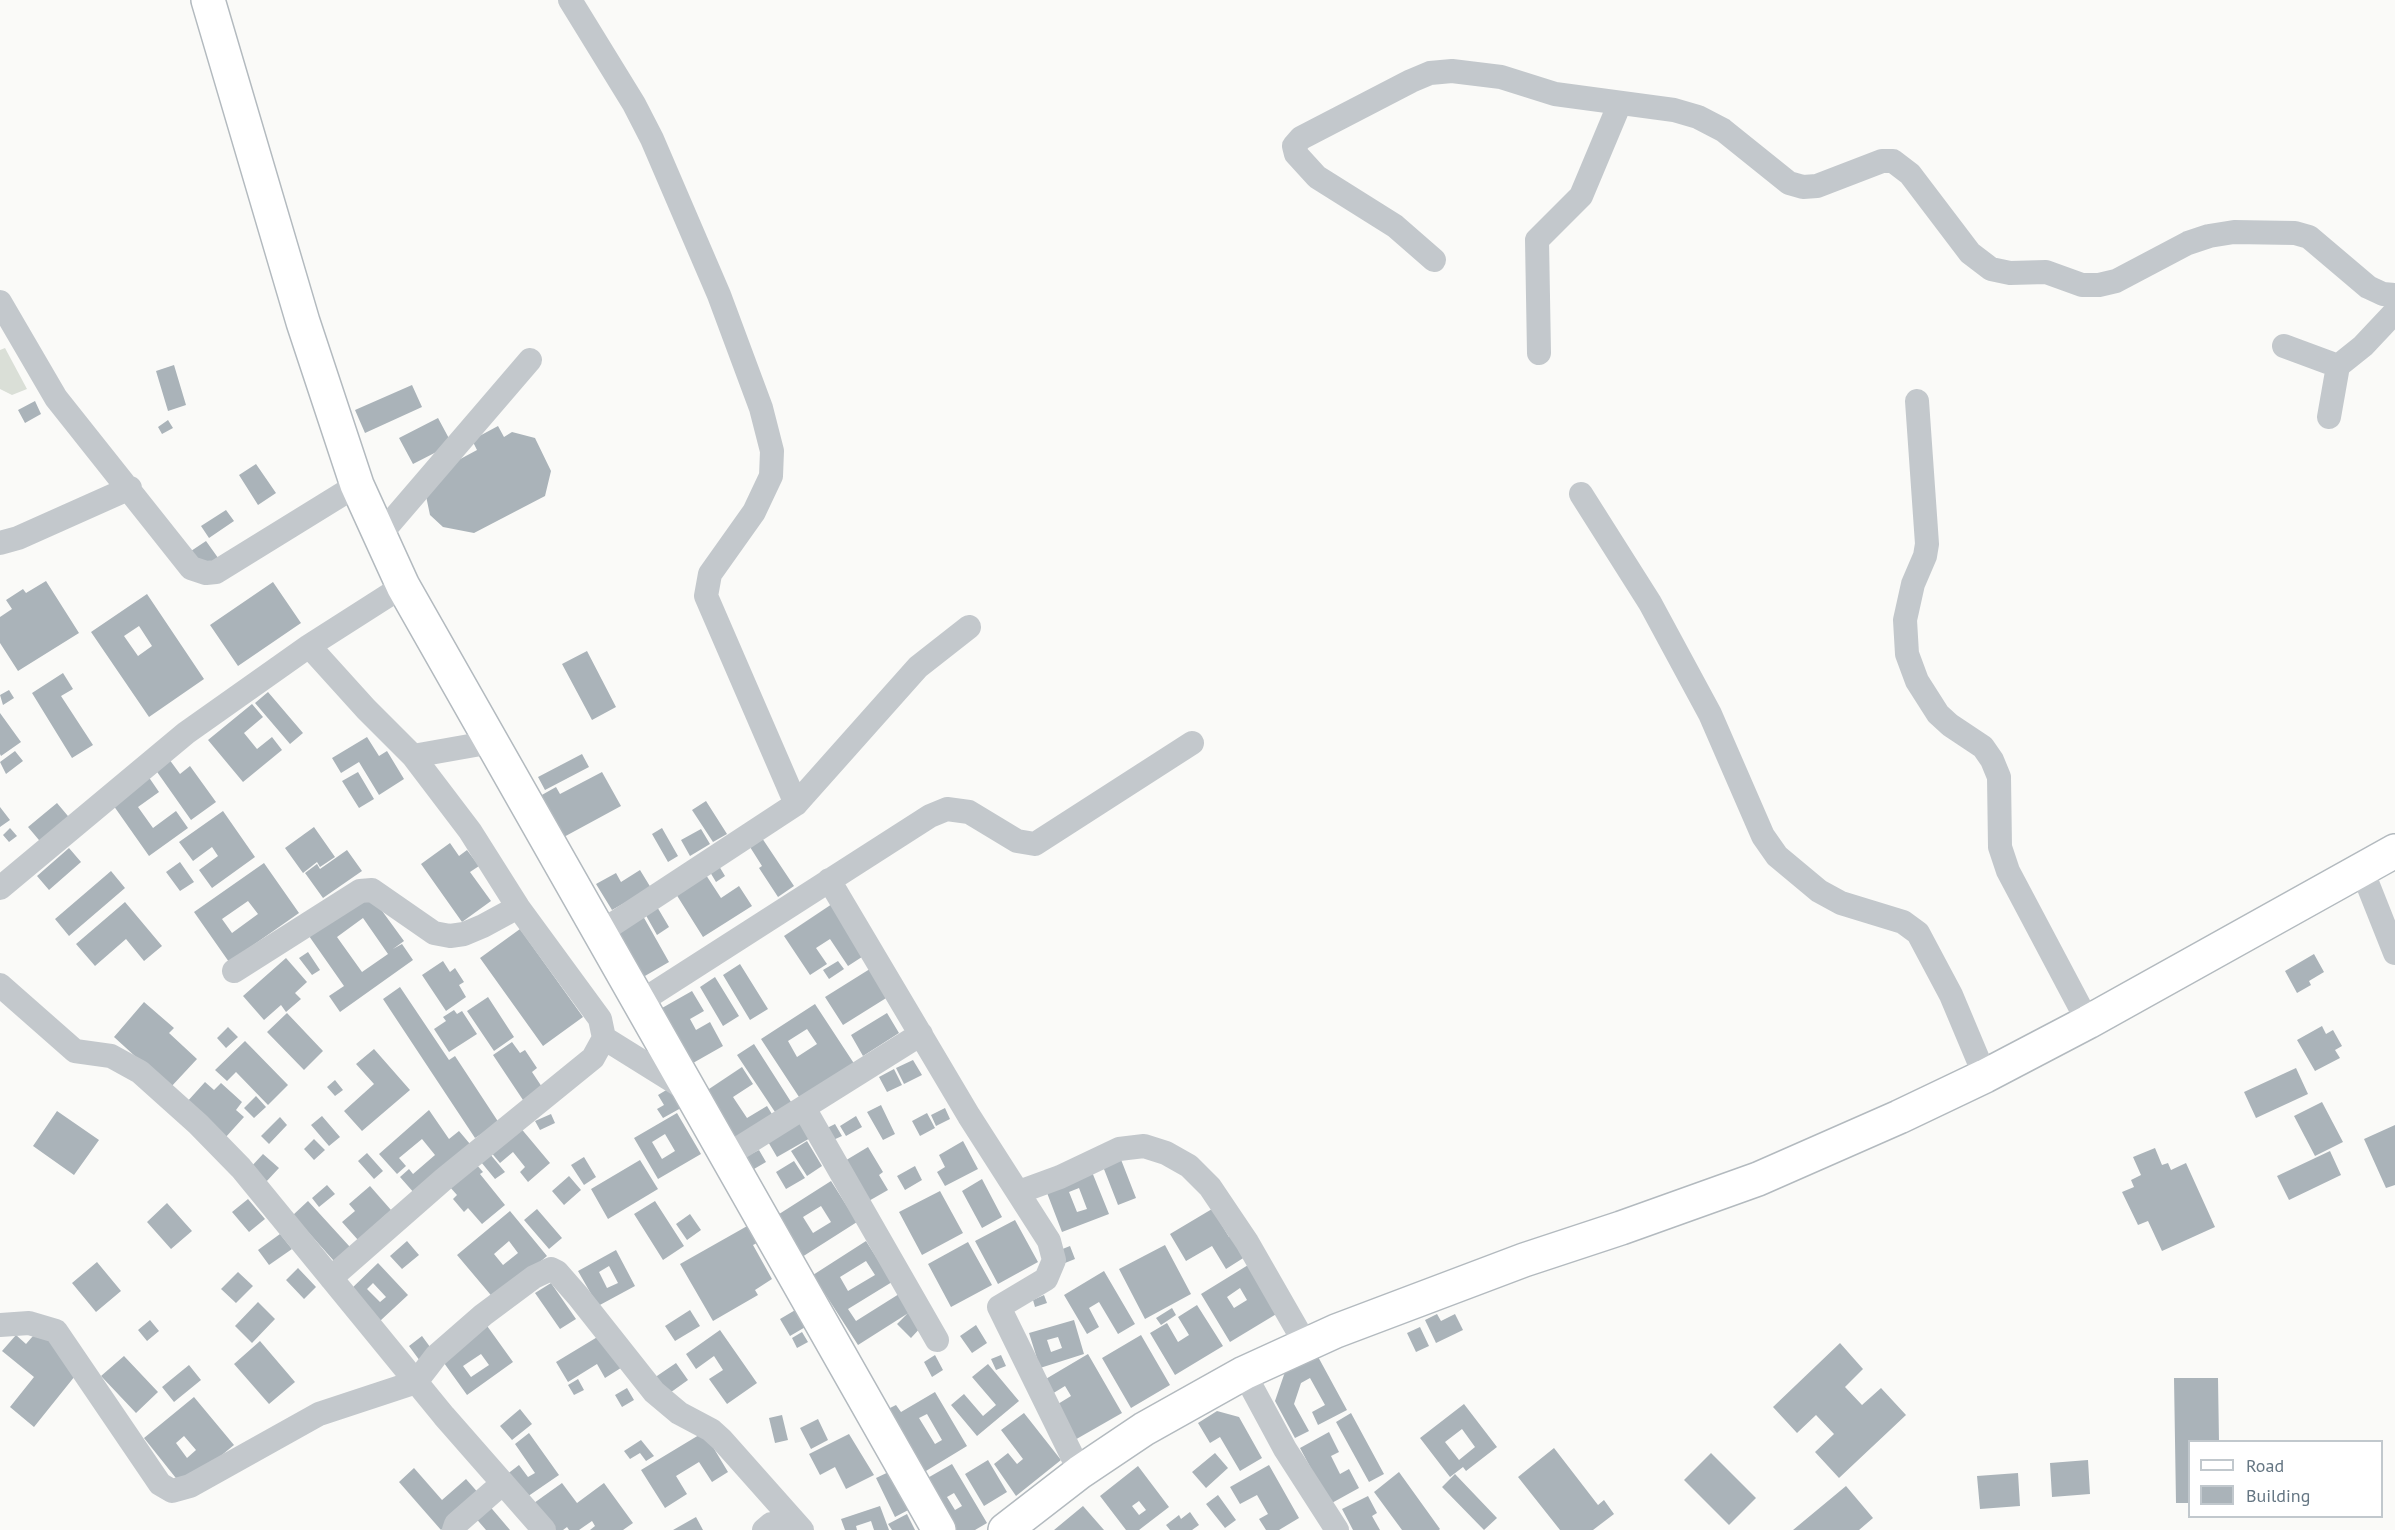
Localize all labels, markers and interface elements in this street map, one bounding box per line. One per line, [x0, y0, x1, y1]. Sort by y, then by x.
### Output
legend [2188, 1440, 2383, 1518]
text: Road [2246, 1454, 2284, 1477]
text: Building [2246, 1484, 2310, 1507]

